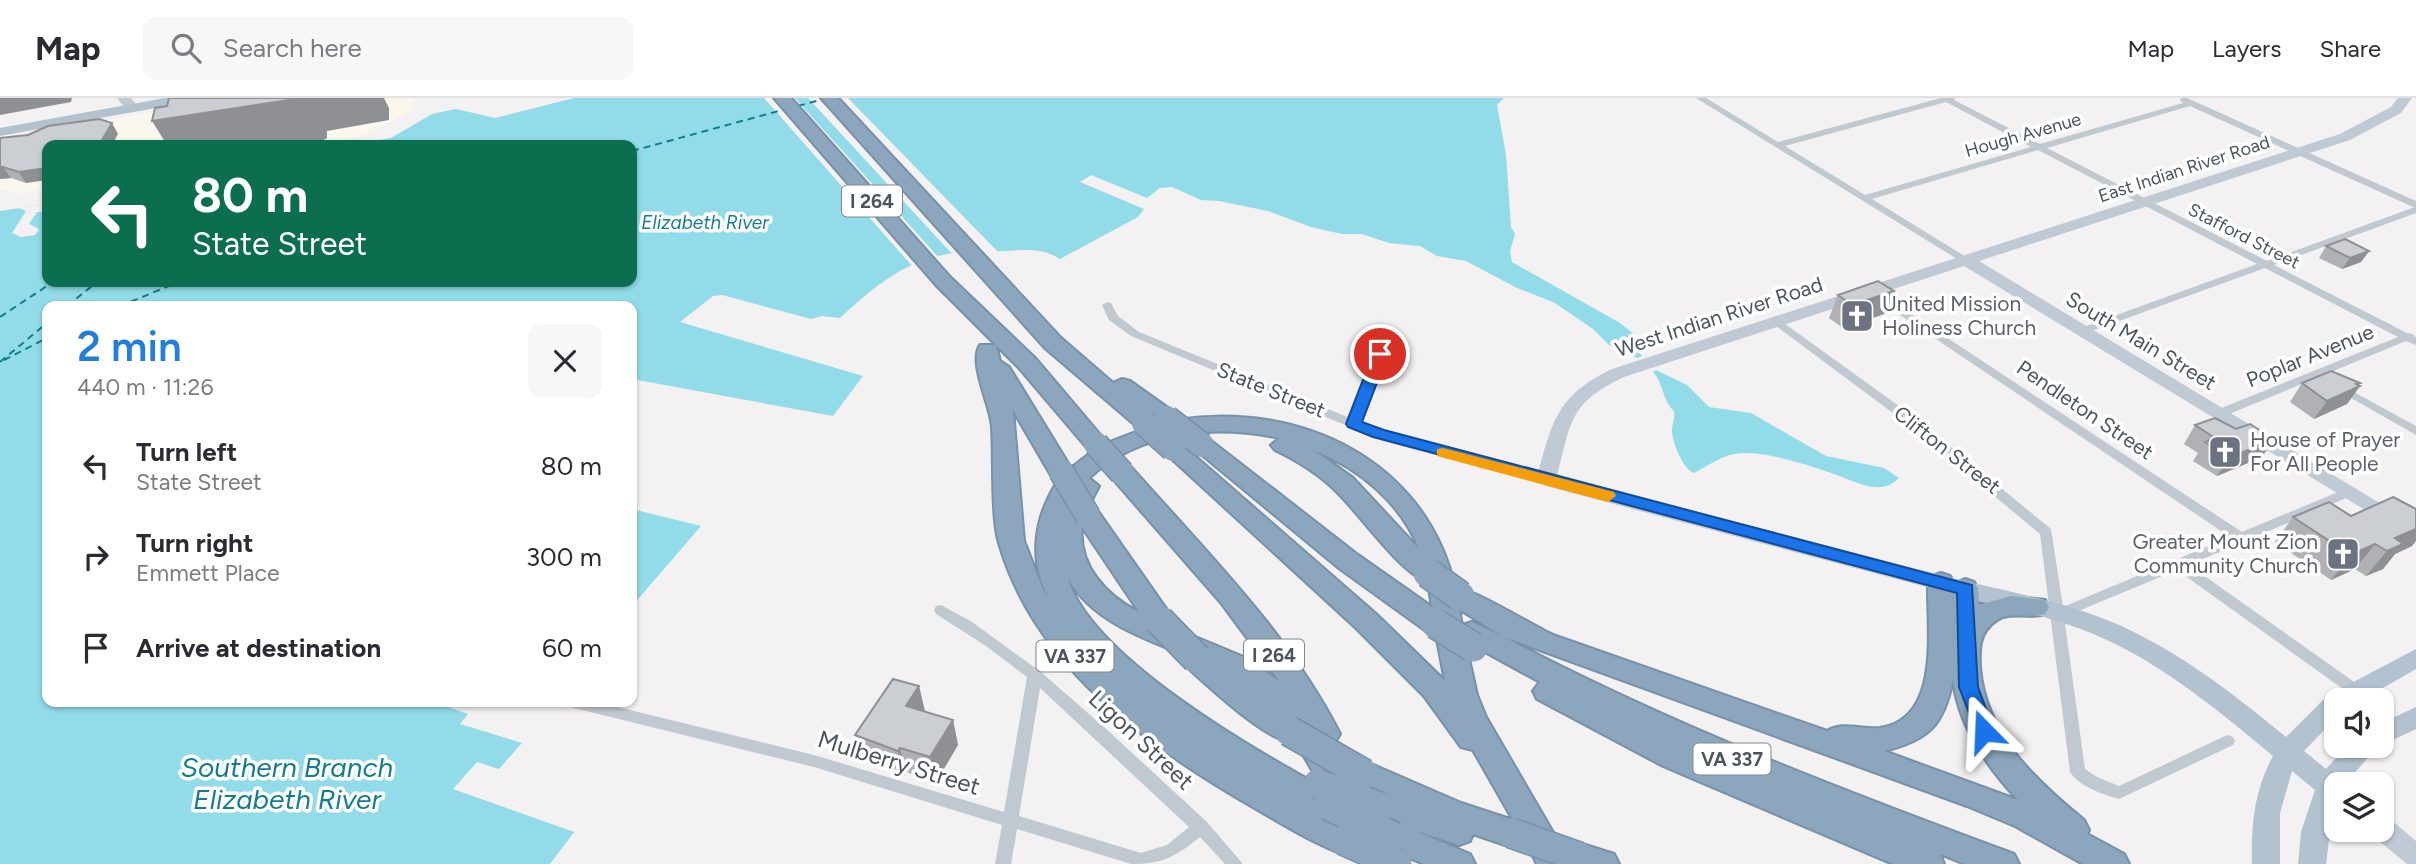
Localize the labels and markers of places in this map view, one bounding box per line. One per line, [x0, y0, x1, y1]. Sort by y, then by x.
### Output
place label: United Mission Holiness Church [1882, 291, 2036, 340]
church icon: United Mission Holiness Church [1838, 297, 1876, 335]
pin [1350, 324, 1410, 384]
place label: House of Prayer For All People [2250, 427, 2400, 476]
church icon: House of Prayer For All People [2206, 433, 2244, 471]
place label: Greater Mount Zion Community Church [2132, 529, 2318, 578]
church icon: Greater Mount Zion Community Church [2324, 535, 2362, 573]

